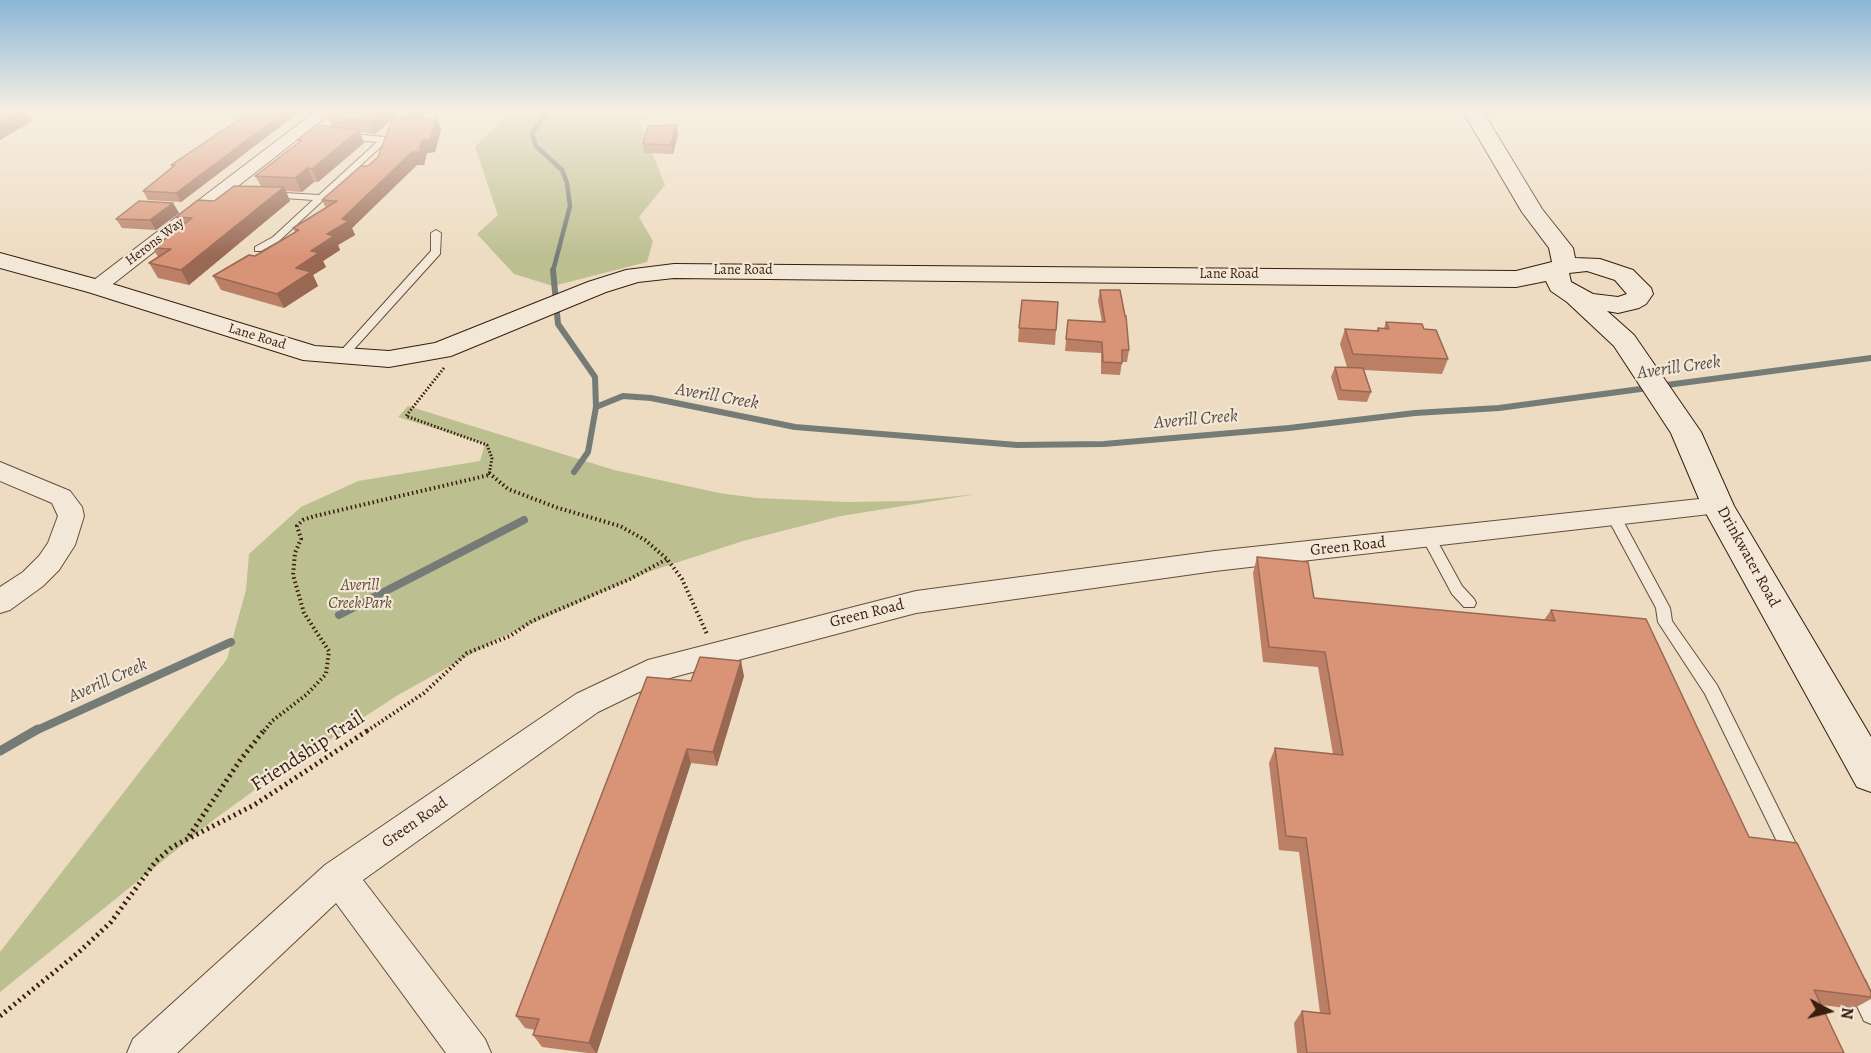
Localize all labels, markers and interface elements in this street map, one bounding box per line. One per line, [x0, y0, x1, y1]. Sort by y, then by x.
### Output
street label: Herons Way [122, 214, 188, 270]
street label: Lane Road [713, 263, 773, 279]
street label: Lane Road [1199, 267, 1259, 283]
street label: Lane Road [226, 320, 288, 354]
water label: Averill Creek [1636, 351, 1722, 385]
water label: Averill Creek [674, 379, 760, 415]
water label: Averill Creek [1153, 406, 1239, 434]
street label: Drinkwater Road [1712, 503, 1784, 611]
street label: Green Road [1309, 533, 1387, 561]
park label: Averill Creek Park [328, 576, 392, 614]
street label: Green Road [828, 596, 906, 632]
water label: Averill Creek [65, 654, 151, 708]
street label: Friendship Trail [247, 706, 369, 798]
street label: Green Road [378, 793, 452, 853]
north arrow [1799, 981, 1859, 1041]
text: N [1835, 1006, 1858, 1020]

